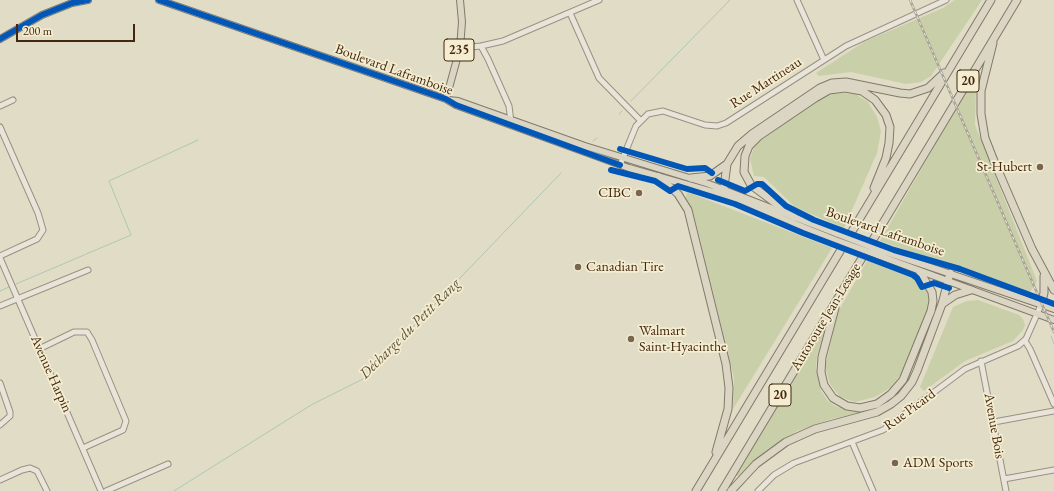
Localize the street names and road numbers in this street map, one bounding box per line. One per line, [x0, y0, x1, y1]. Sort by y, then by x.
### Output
road number: 235 [444, 39, 474, 61]
street label: Boulevard Laframboise [333, 41, 455, 99]
street label: Rue Martineau [727, 54, 805, 112]
road number: 20 [957, 70, 979, 92]
street label: Boulevard Laframboise [823, 204, 947, 260]
street label: Autoroute Jean-Lesage [787, 260, 865, 374]
street label: Avenue Harpin [27, 333, 75, 415]
road number: 20 [769, 384, 791, 406]
street label: Rue Picard [881, 386, 939, 434]
street label: Avenue Bois [980, 392, 1008, 460]

